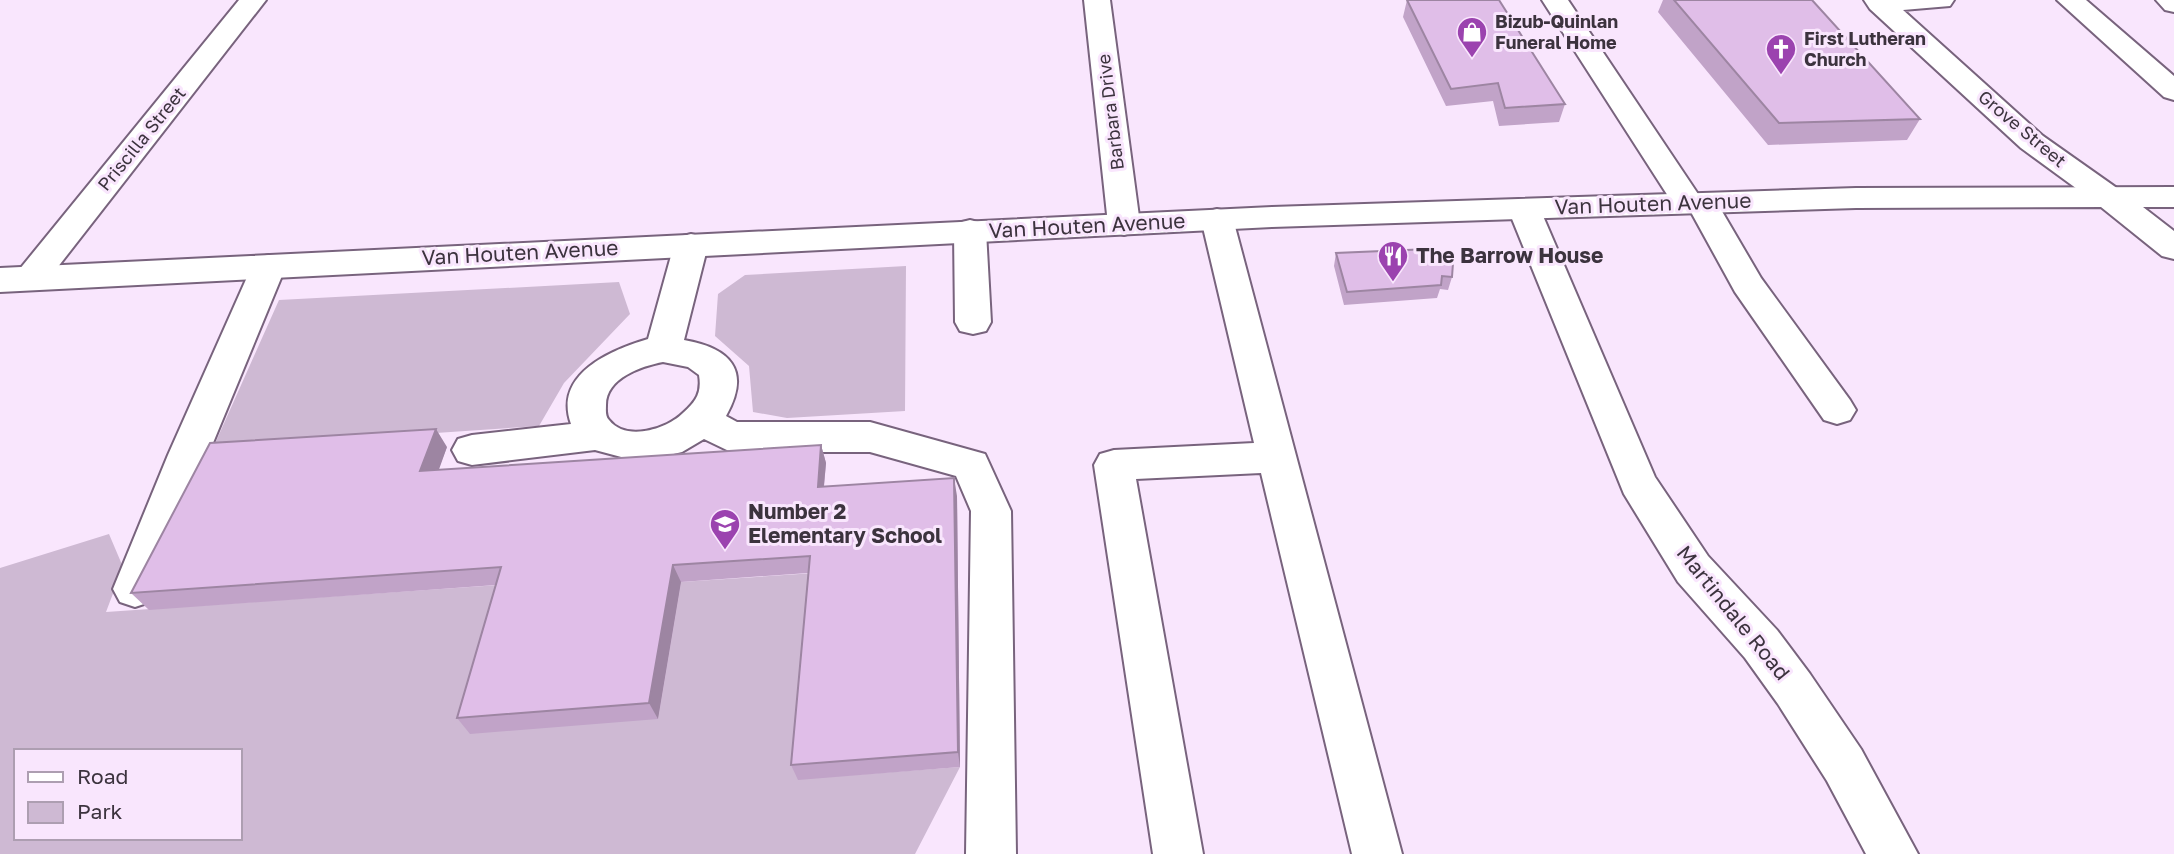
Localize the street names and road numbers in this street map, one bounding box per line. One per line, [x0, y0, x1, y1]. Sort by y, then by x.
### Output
street label: Barbara Drive [1092, 53, 1128, 171]
street label: Priscilla Street [93, 82, 190, 195]
street label: Grove Street [1974, 85, 2071, 171]
street label: Van Houten Avenue [1554, 187, 1752, 219]
street label: Van Houten Avenue [988, 207, 1186, 243]
street label: Van Houten Avenue [421, 234, 619, 270]
street label: Martindale Road [1672, 540, 1796, 685]

